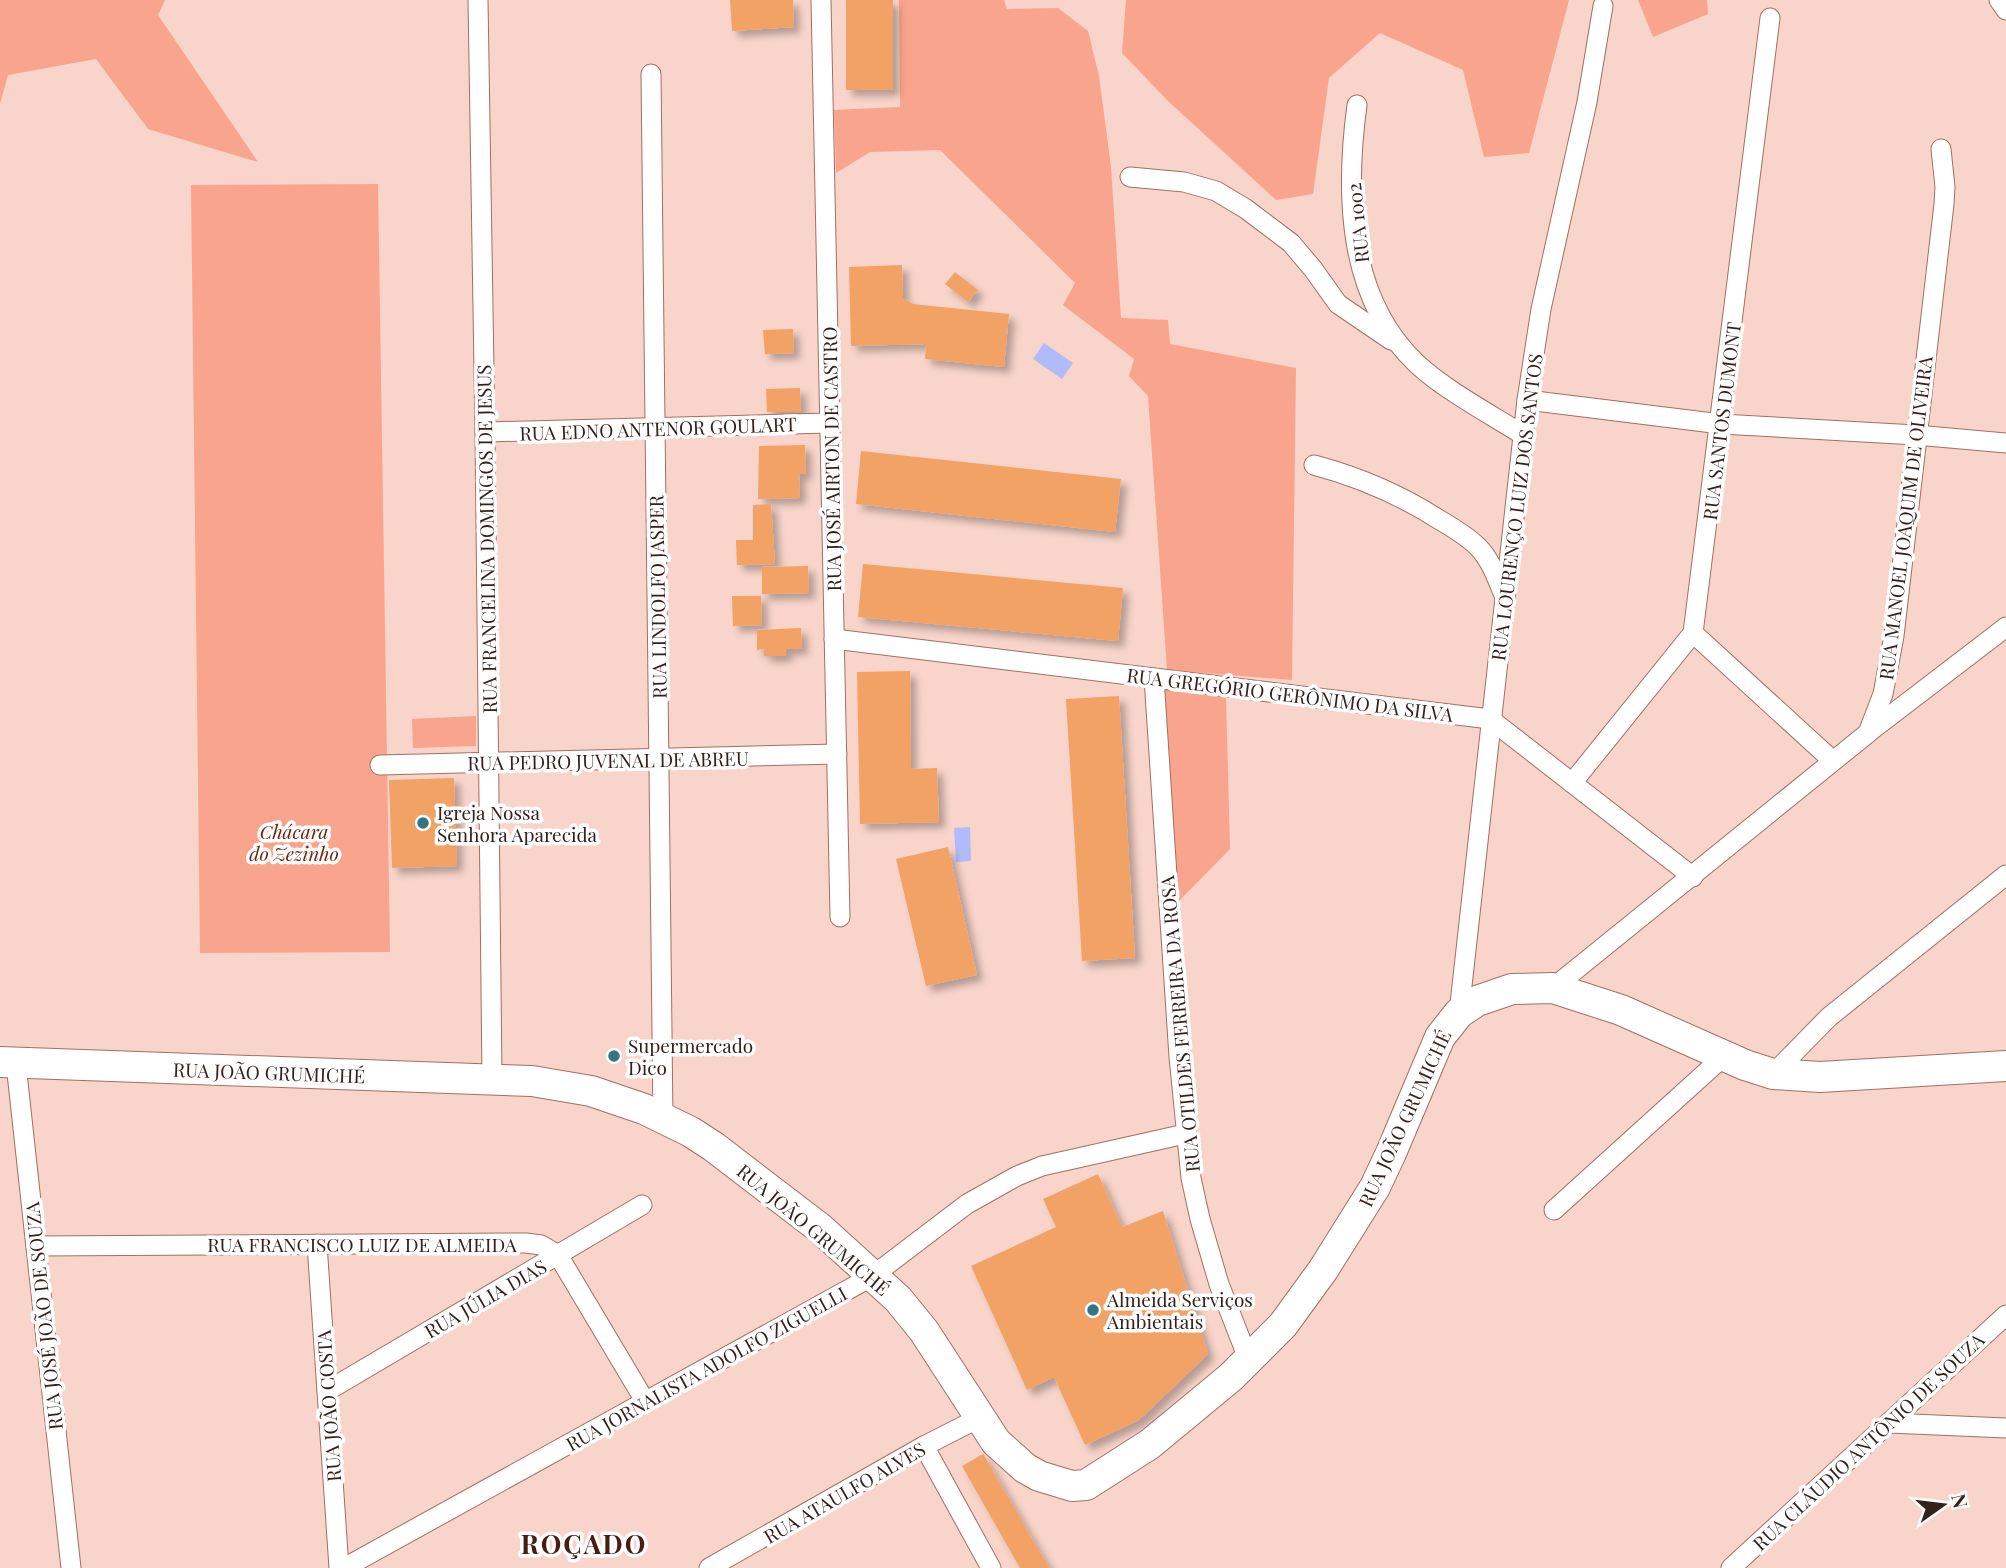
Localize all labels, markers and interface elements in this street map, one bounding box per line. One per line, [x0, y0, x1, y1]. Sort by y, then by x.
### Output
street label: RUA 1002 [1340, 182, 1374, 264]
street label: RUA SANTOS DUMONT [1696, 320, 1746, 522]
street label: RUA JOSÉ AIRTON DE CASTRO [816, 326, 846, 592]
street label: RUA LOURENÇO LUIZ DOS SANTOS [1484, 352, 1548, 662]
street label: RUA MANOEL JOAQUIM DE OLIVEIRA [1872, 354, 1938, 681]
street label: RUA FRANCELINA DOMINGOS DE JESUS [470, 364, 502, 714]
street label: RUA EDNO ANTENOR GOULART [519, 410, 797, 446]
street label: RUA LINDOLFO JASPER [642, 494, 672, 699]
street label: RUA GREGÓRIO GERÔNIMO DA SILVA [1125, 661, 1456, 727]
street label: RUA PEDRO JUVENAL DE ABREU [467, 745, 749, 775]
place label: Igreja Nossa Senhora Aparecida [437, 799, 598, 847]
marker: Igreja Nossa Senhora Aparecida [415, 815, 431, 831]
park label: Chácara do Zezinho [249, 818, 339, 866]
street label: RUA OTILDES FERREIRA DA ROSA [1153, 874, 1205, 1173]
street label: RUA JOÃO GRUMICHÉ [1352, 1025, 1456, 1211]
place label: Supermercado Dico [628, 1032, 753, 1080]
marker: Supermercado Dico [606, 1048, 622, 1064]
street label: RUA JOÃO GRUMICHÉ [173, 1056, 365, 1088]
street label: RUA JOÃO GRUMICHÉ [732, 1157, 896, 1301]
street label: RUA JOSÉ JOÃO DE SOUZA [18, 1200, 68, 1431]
street label: RUA FRANCISCO LUIZ DE ALMEIDA [207, 1231, 518, 1257]
street label: RUA JÚLIA DIAS [419, 1252, 551, 1344]
street label: RUA JORNALISTA ADOLFO ZIGUELLI [561, 1280, 851, 1456]
place label: Almeida Serviços Ambientais [1106, 1286, 1253, 1334]
marker: Almeida Serviços Ambientais [1085, 1302, 1101, 1318]
street label: RUA CLÁUDIO ANTÔNIO DE SOUZA [1747, 1327, 1989, 1555]
street label: RUA JOÃO COSTA [310, 1328, 346, 1483]
street label: RUA ATAULFO ALVES [758, 1435, 930, 1549]
north arrow [1908, 1470, 1978, 1540]
district label: ROÇADO [521, 1526, 647, 1561]

